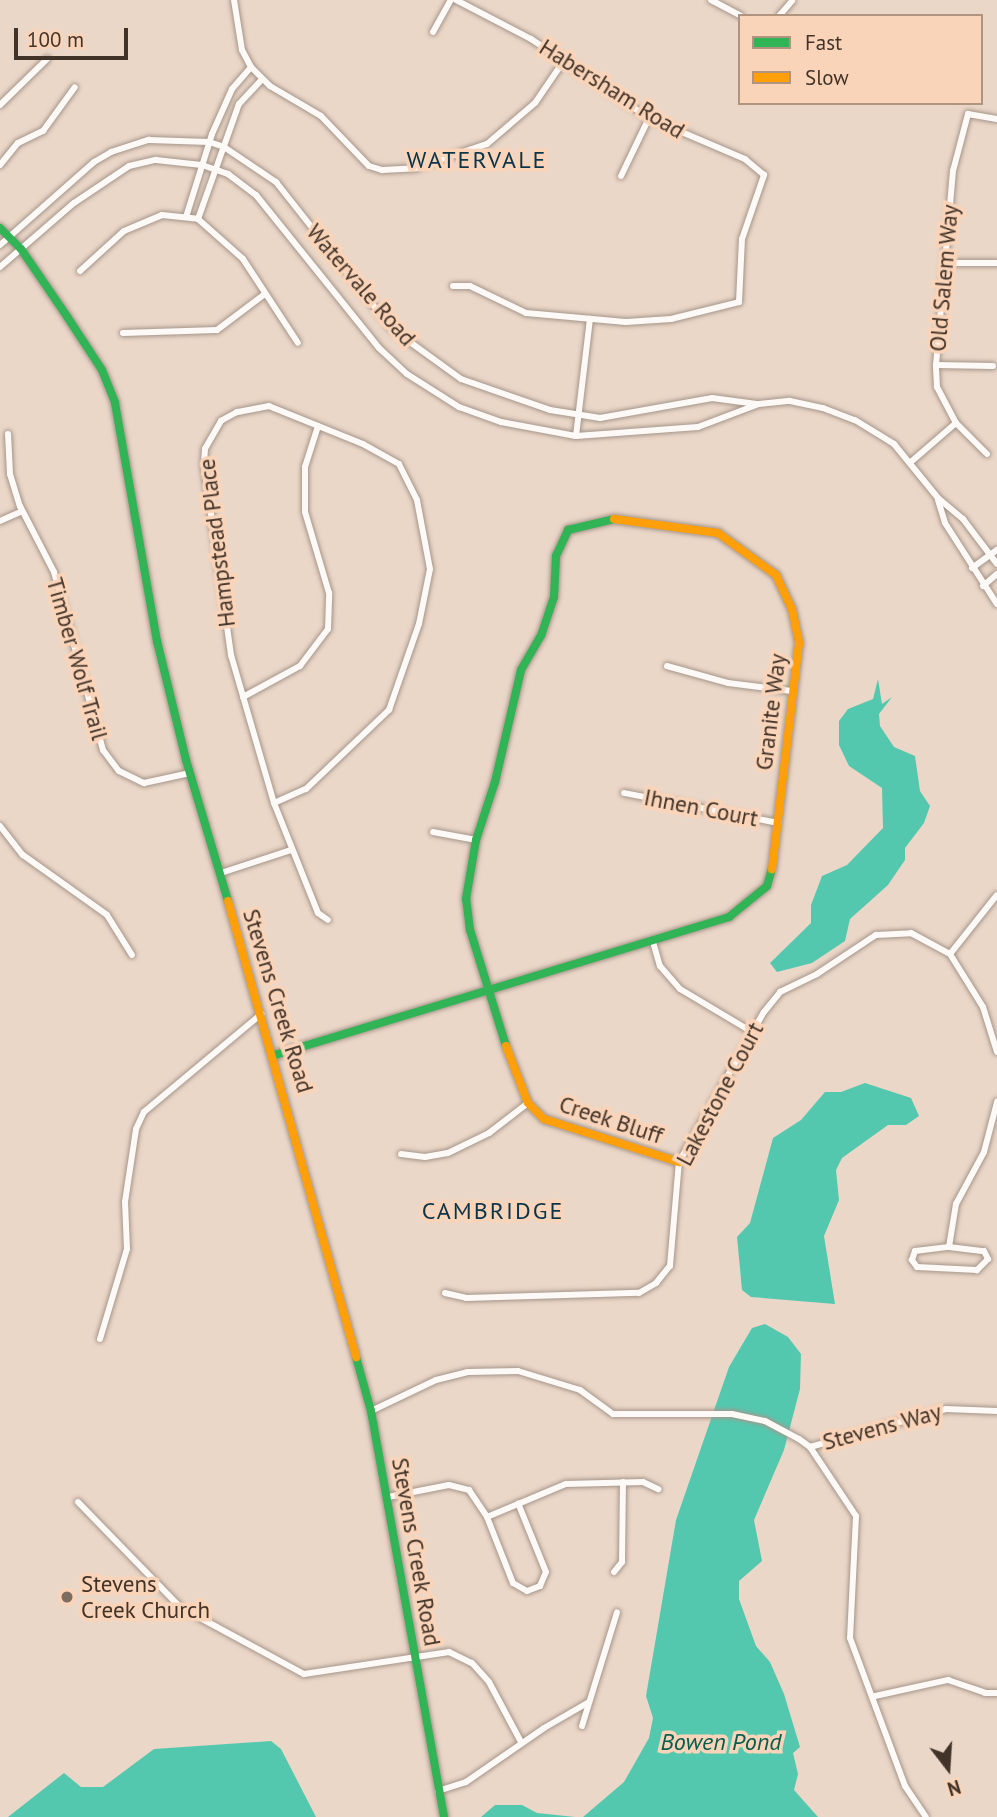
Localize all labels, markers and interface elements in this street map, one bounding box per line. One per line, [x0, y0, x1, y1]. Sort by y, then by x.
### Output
scale bar [18, 14, 131, 58]
legend [738, 14, 983, 105]
text: 100 m [27, 26, 84, 53]
text: Fast [805, 29, 842, 56]
street label: Habersham Road [534, 33, 690, 145]
text: Slow [805, 64, 849, 91]
district label: WATERVALE [408, 146, 546, 174]
street label: Old Salem Way [924, 203, 964, 353]
street label: Watervale Road [301, 218, 421, 352]
street label: Hampstead Place [193, 457, 241, 629]
street label: Timber Wolf Trail [40, 574, 114, 744]
street label: Granite Way [750, 652, 792, 772]
street label: Ihnen Court [642, 783, 760, 833]
street label: Stevens Creek Road [237, 905, 319, 1097]
street label: Lakestone Court [671, 1018, 769, 1170]
street label: Creek Bluff [555, 1090, 667, 1150]
district label: CAMBRIDGE [423, 1197, 563, 1225]
street label: Stevens Way [819, 1398, 945, 1456]
street label: Stevens Creek Road [386, 1455, 446, 1649]
place label: Stevens Creek Church [81, 1570, 211, 1624]
marker: Stevens Creek Church [59, 1589, 75, 1605]
water label: Bowen Pond [660, 1728, 782, 1756]
north arrow [913, 1733, 983, 1803]
text: N [945, 1775, 964, 1801]

